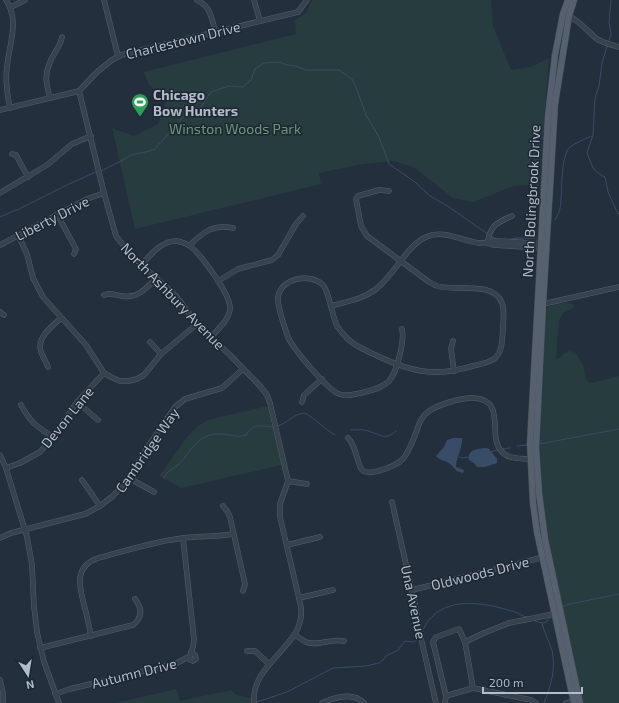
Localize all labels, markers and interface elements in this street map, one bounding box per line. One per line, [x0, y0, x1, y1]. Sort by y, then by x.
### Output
street label: Charlestown Drive [124, 18, 242, 62]
place label: Chicago Bow Hunters [153, 86, 238, 119]
sports icon: Chicago Bow Hunters [130, 92, 150, 117]
park label: Winston Woods Park [169, 120, 301, 137]
street label: North Bolingbrook Drive [519, 124, 543, 278]
street label: Liberty Drive [12, 192, 92, 244]
street label: North Ashbury Avenue [118, 239, 228, 353]
street label: Devon Lane [37, 383, 97, 451]
street label: Cambridge Way [112, 404, 183, 496]
street label: Oldwoods Drive [429, 553, 531, 593]
street label: Una Avenue [398, 564, 430, 640]
street label: Autumn Drive [90, 654, 178, 692]
north arrow [8, 655, 48, 695]
scale bar [483, 669, 582, 695]
text: 200 m [489, 675, 523, 689]
text: N [25, 678, 35, 692]

